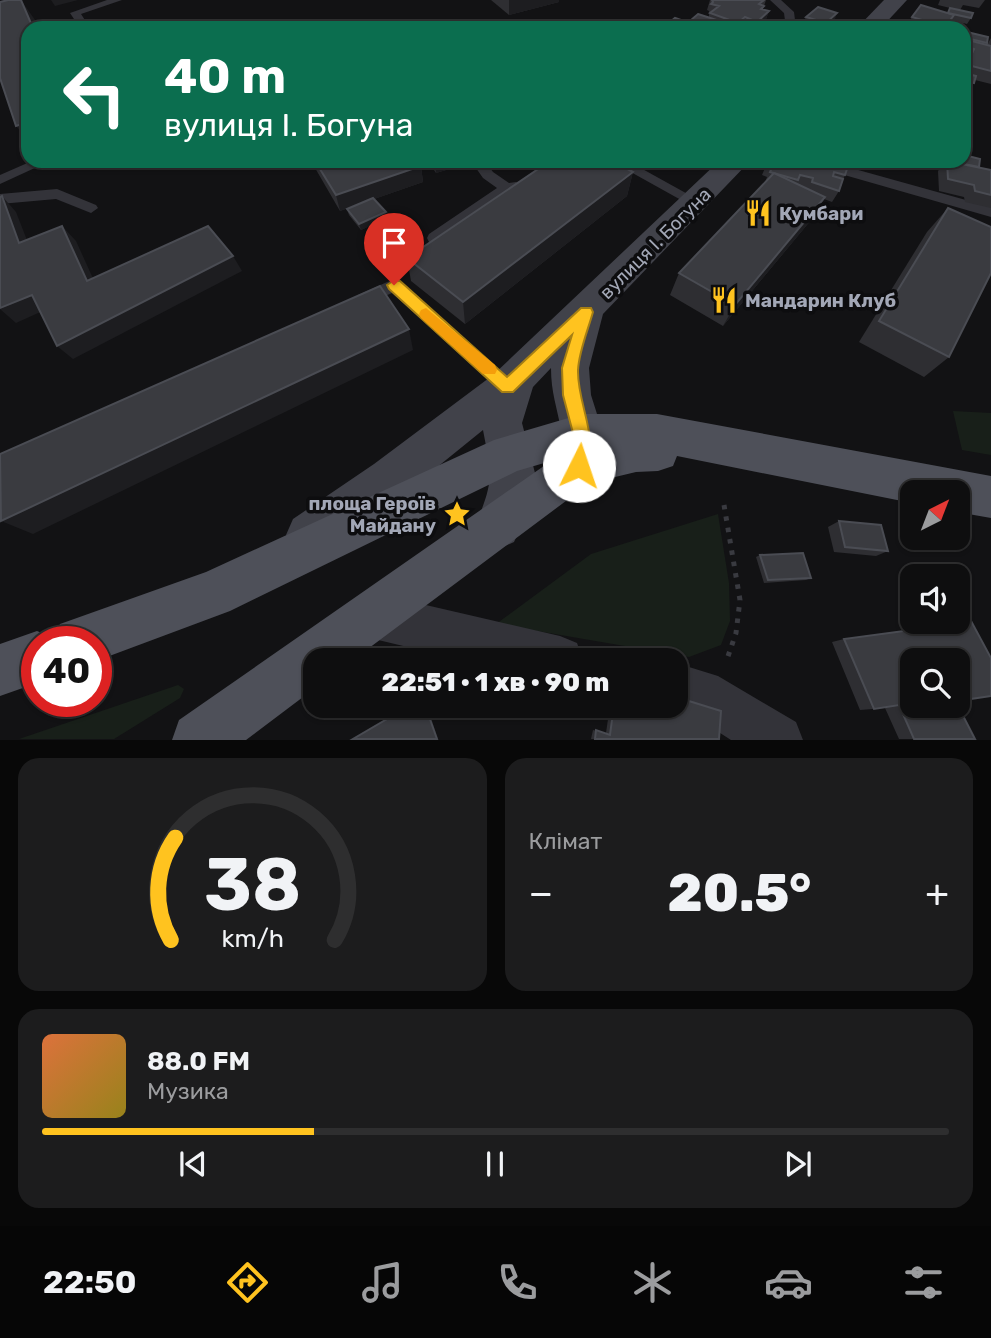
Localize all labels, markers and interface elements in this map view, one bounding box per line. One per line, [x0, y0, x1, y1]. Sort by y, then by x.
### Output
text: 40 m [164, 47, 286, 105]
icon: left [49, 49, 140, 140]
text: вулиця І. Богуна [164, 106, 413, 144]
street label: вулиця І. Богуна [595, 183, 716, 304]
restaurant icon: Кумбари [743, 198, 773, 228]
place label: Кумбари [779, 202, 863, 225]
pin [364, 213, 424, 285]
icon: arrive [375, 224, 413, 262]
restaurant icon: Мандарин Клуб [709, 285, 739, 315]
place label: Мандарин Клуб [745, 289, 896, 312]
position arrow [542, 429, 616, 503]
north arrow [900, 480, 970, 550]
map controls [900, 480, 970, 718]
place label: площа Героїв Майдану [309, 492, 436, 537]
place icon: площа Героїв Майдану [442, 499, 472, 529]
button: sound [900, 564, 970, 634]
speed limit sign: 40 [21, 626, 112, 717]
button: search [900, 648, 970, 718]
text: 22:51 · 1 хв · 90 m [382, 667, 609, 698]
text: Клімат [529, 827, 602, 855]
text: 38 [204, 843, 301, 929]
text: 20.5° [668, 862, 811, 924]
text: − [529, 870, 553, 916]
text: + [925, 870, 949, 916]
text: km/h [221, 924, 283, 953]
text: 88.0 FM [147, 1046, 250, 1077]
text: Музика [147, 1077, 229, 1105]
icon: previous [174, 1145, 212, 1183]
icon: pause [476, 1145, 514, 1183]
icon: next [779, 1145, 817, 1183]
icon: directions [223, 1258, 272, 1307]
icon: music [358, 1258, 407, 1307]
icon: phone [493, 1258, 542, 1307]
icon: climate [628, 1258, 677, 1307]
icon: car [764, 1258, 813, 1307]
icon: filters [899, 1258, 948, 1307]
text: 22:50 [43, 1263, 137, 1301]

